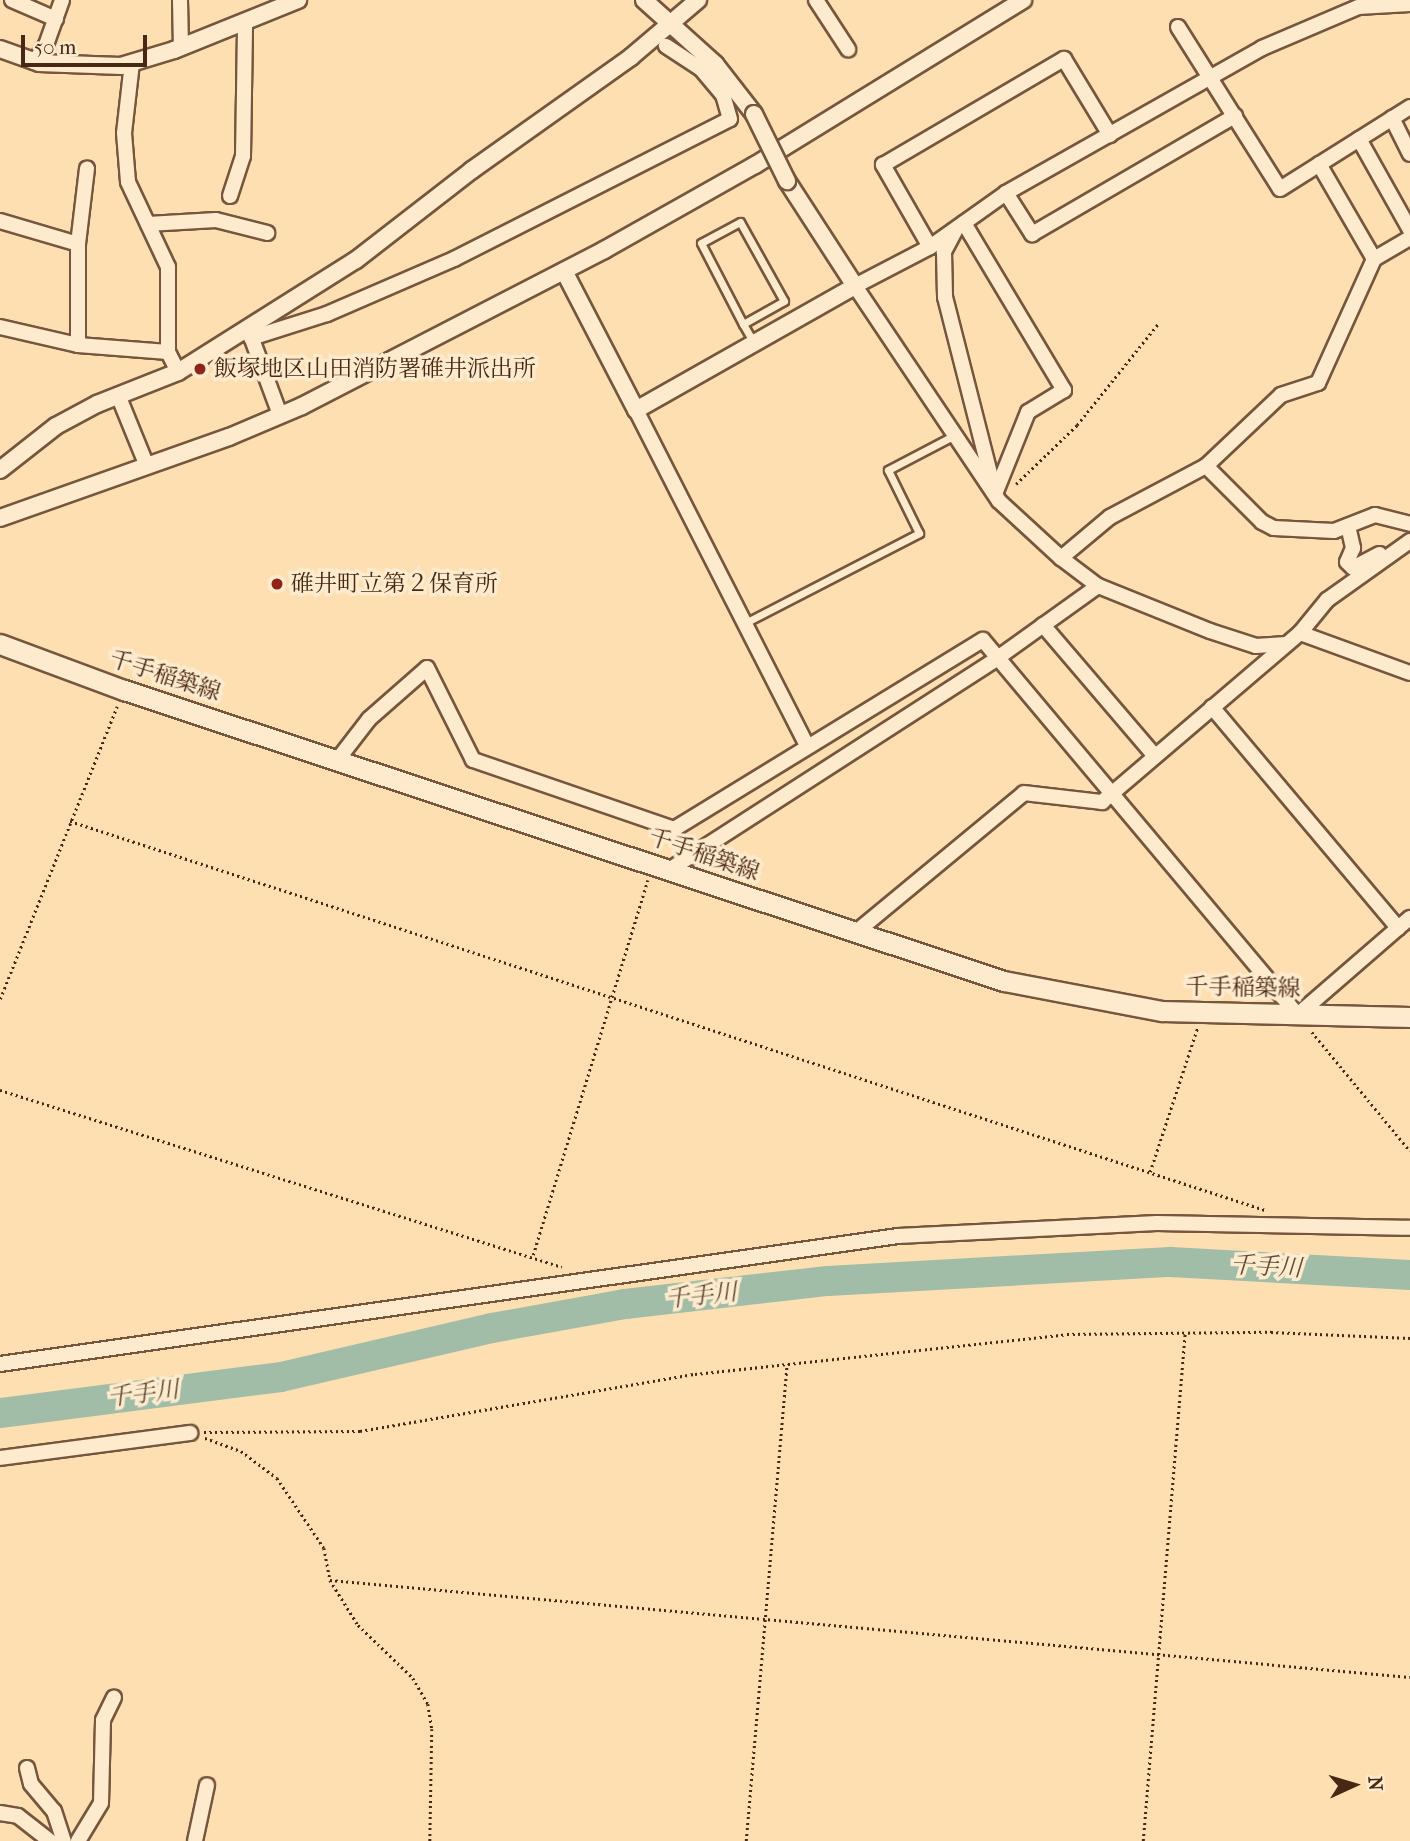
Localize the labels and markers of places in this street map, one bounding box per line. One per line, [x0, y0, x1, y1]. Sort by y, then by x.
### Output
place label: 飯塚地区山田消防署碓井派出所 [214, 355, 536, 383]
marker: 飯塚地区山田消防署碓井派出所 [192, 361, 208, 377]
place label: 碓井町立第２保育所 [291, 570, 498, 598]
marker: 碓井町立第２保育所 [269, 576, 285, 592]

